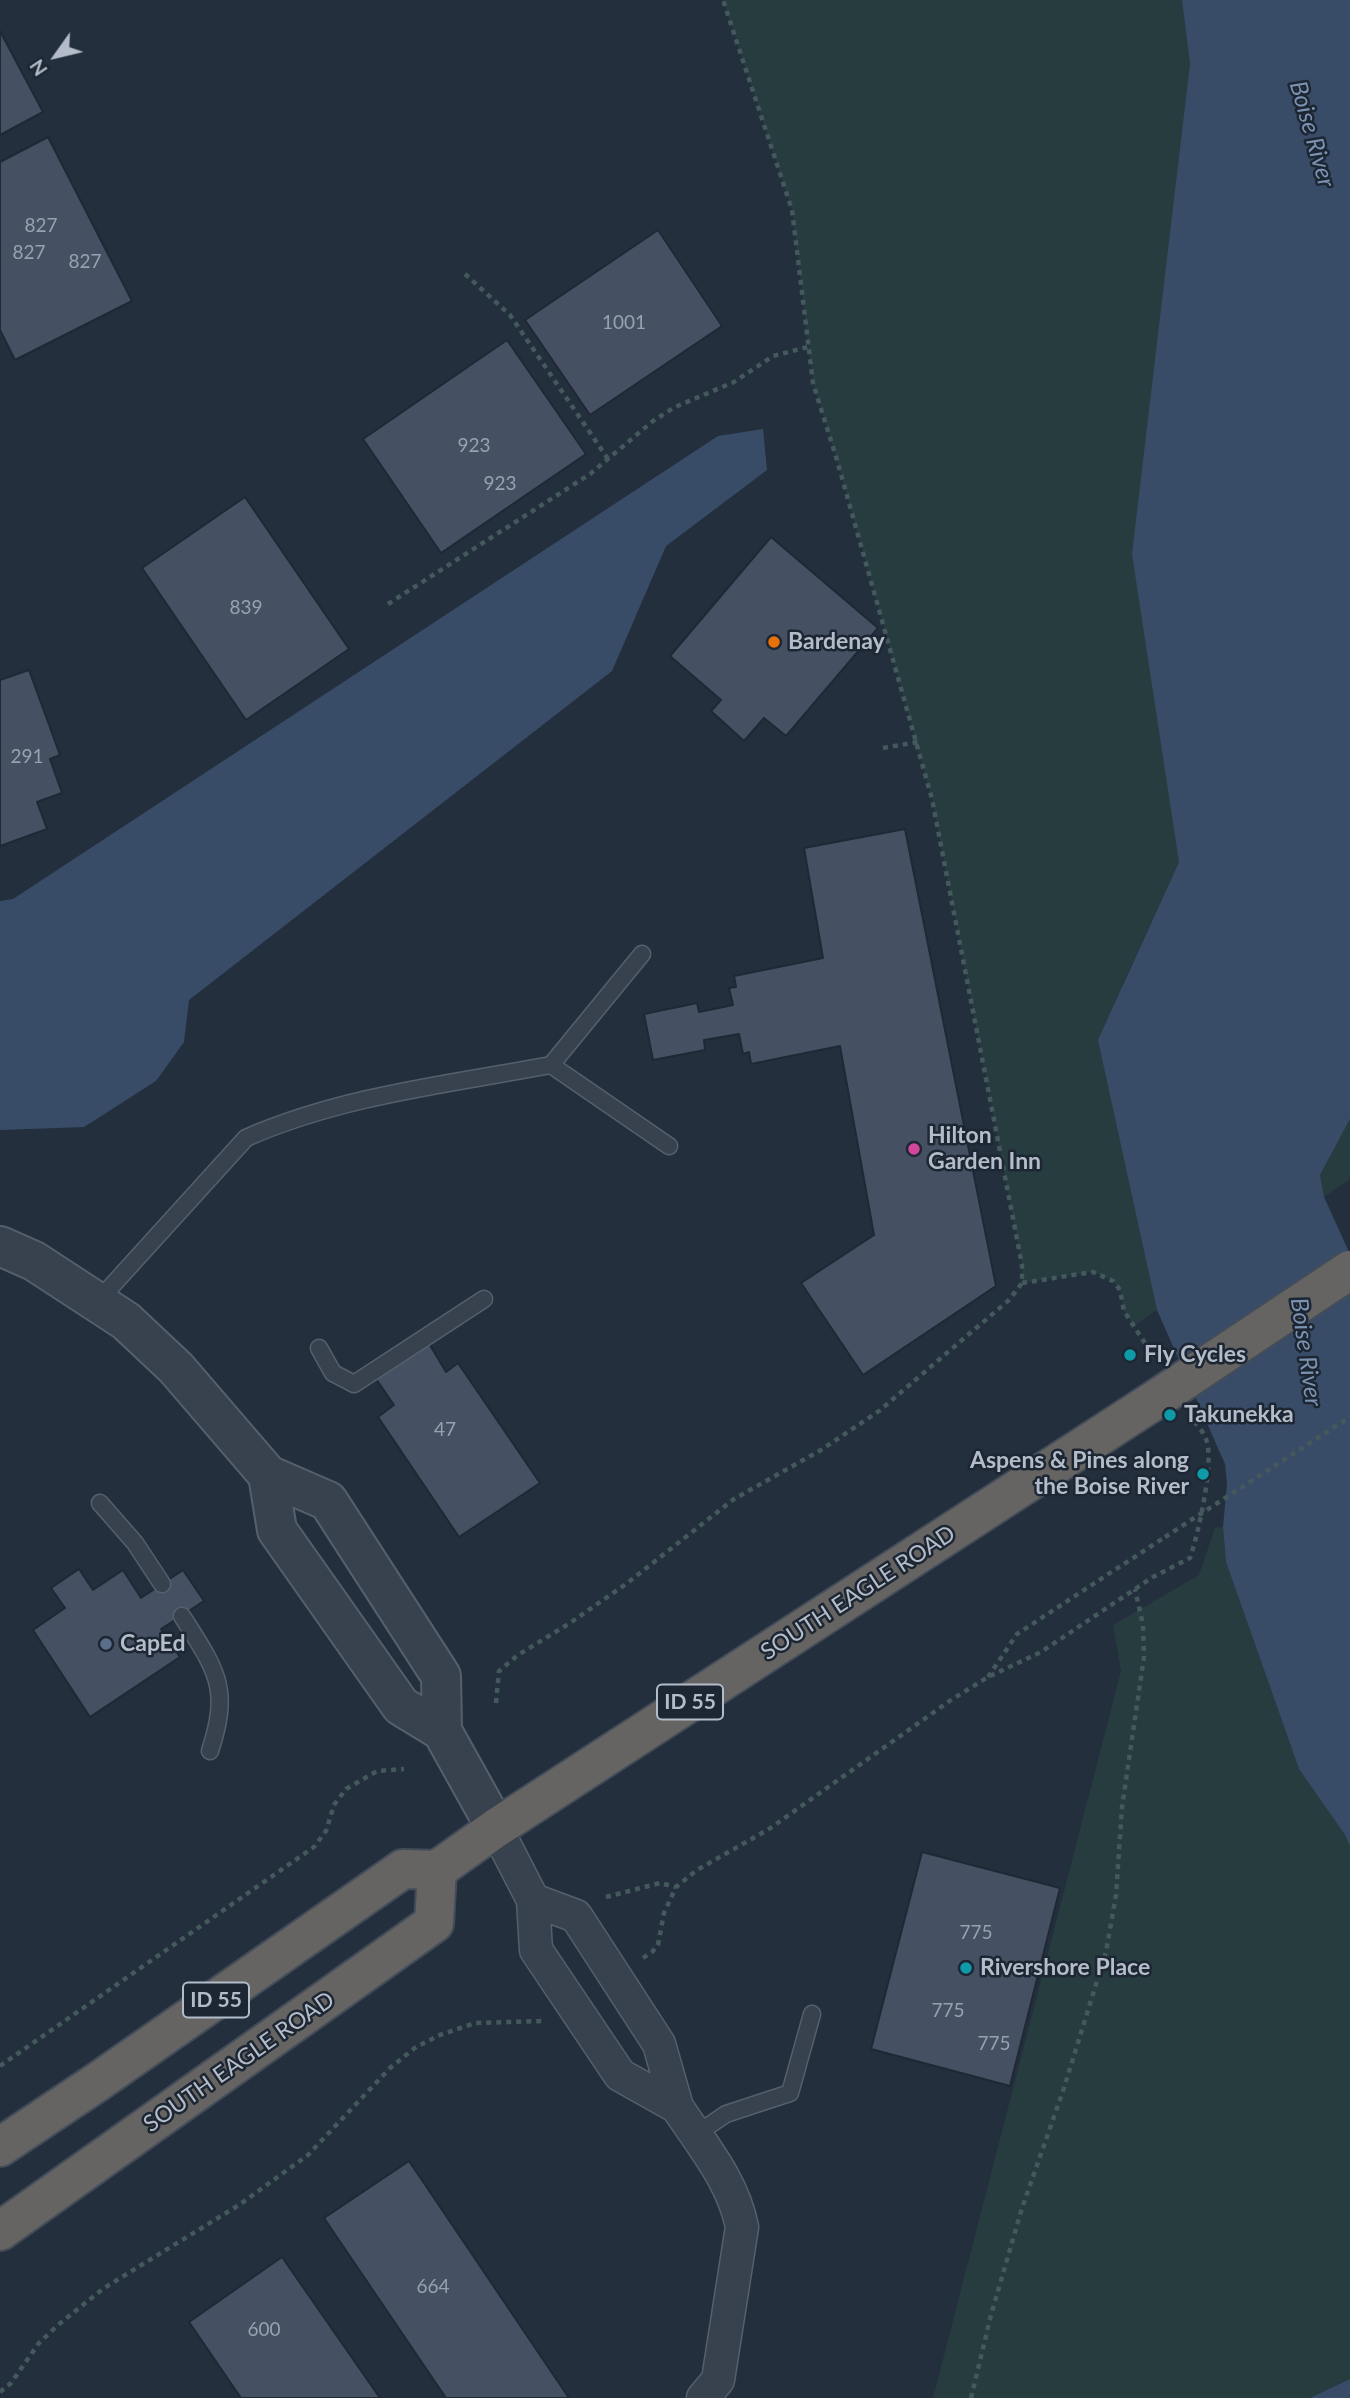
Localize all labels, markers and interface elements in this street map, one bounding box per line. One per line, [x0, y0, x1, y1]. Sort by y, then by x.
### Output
north arrow [21, 21, 91, 91]
text: N [25, 56, 52, 81]
water label: Boise River [1283, 78, 1341, 190]
house number: 827 [24, 215, 58, 237]
house number: 827 [12, 242, 46, 264]
house number: 827 [68, 251, 102, 273]
house number: 1001 [602, 312, 646, 334]
house number: 923 [457, 435, 491, 457]
house number: 923 [483, 473, 517, 495]
house number: 839 [229, 597, 263, 619]
place label: Bardenay [788, 628, 885, 656]
marker: Bardenay [766, 634, 782, 650]
house number: 291 [10, 746, 44, 768]
place label: Hilton Garden Inn [928, 1122, 1041, 1176]
marker: Hilton Garden Inn [906, 1141, 922, 1157]
water label: Boise River [1284, 1296, 1328, 1408]
place label: Fly Cycles [1144, 1341, 1246, 1369]
marker: Fly Cycles [1122, 1347, 1138, 1363]
place label: Takunekka [1184, 1401, 1294, 1429]
marker: Takunekka [1162, 1407, 1178, 1423]
house number: 47 [434, 1419, 456, 1441]
place label: Aspens & Pines along the Boise River [970, 1447, 1189, 1501]
marker: Aspens & Pines along the Boise River [1195, 1466, 1211, 1482]
street label: SOUTH EAGLE ROAD [756, 1520, 960, 1666]
place label: CapEd [120, 1630, 185, 1658]
marker: CapEd [98, 1636, 114, 1652]
road number: ID 55 [657, 1684, 723, 1720]
house number: 775 [959, 1922, 993, 1944]
place label: Rivershore Place [980, 1954, 1150, 1982]
marker: Rivershore Place [958, 1960, 974, 1976]
road number: ID 55 [183, 1982, 249, 2018]
street label: SOUTH EAGLE ROAD [138, 1986, 340, 2138]
house number: 775 [931, 2000, 965, 2022]
house number: 775 [977, 2033, 1011, 2055]
house number: 664 [416, 2276, 450, 2298]
house number: 600 [247, 2319, 281, 2341]

